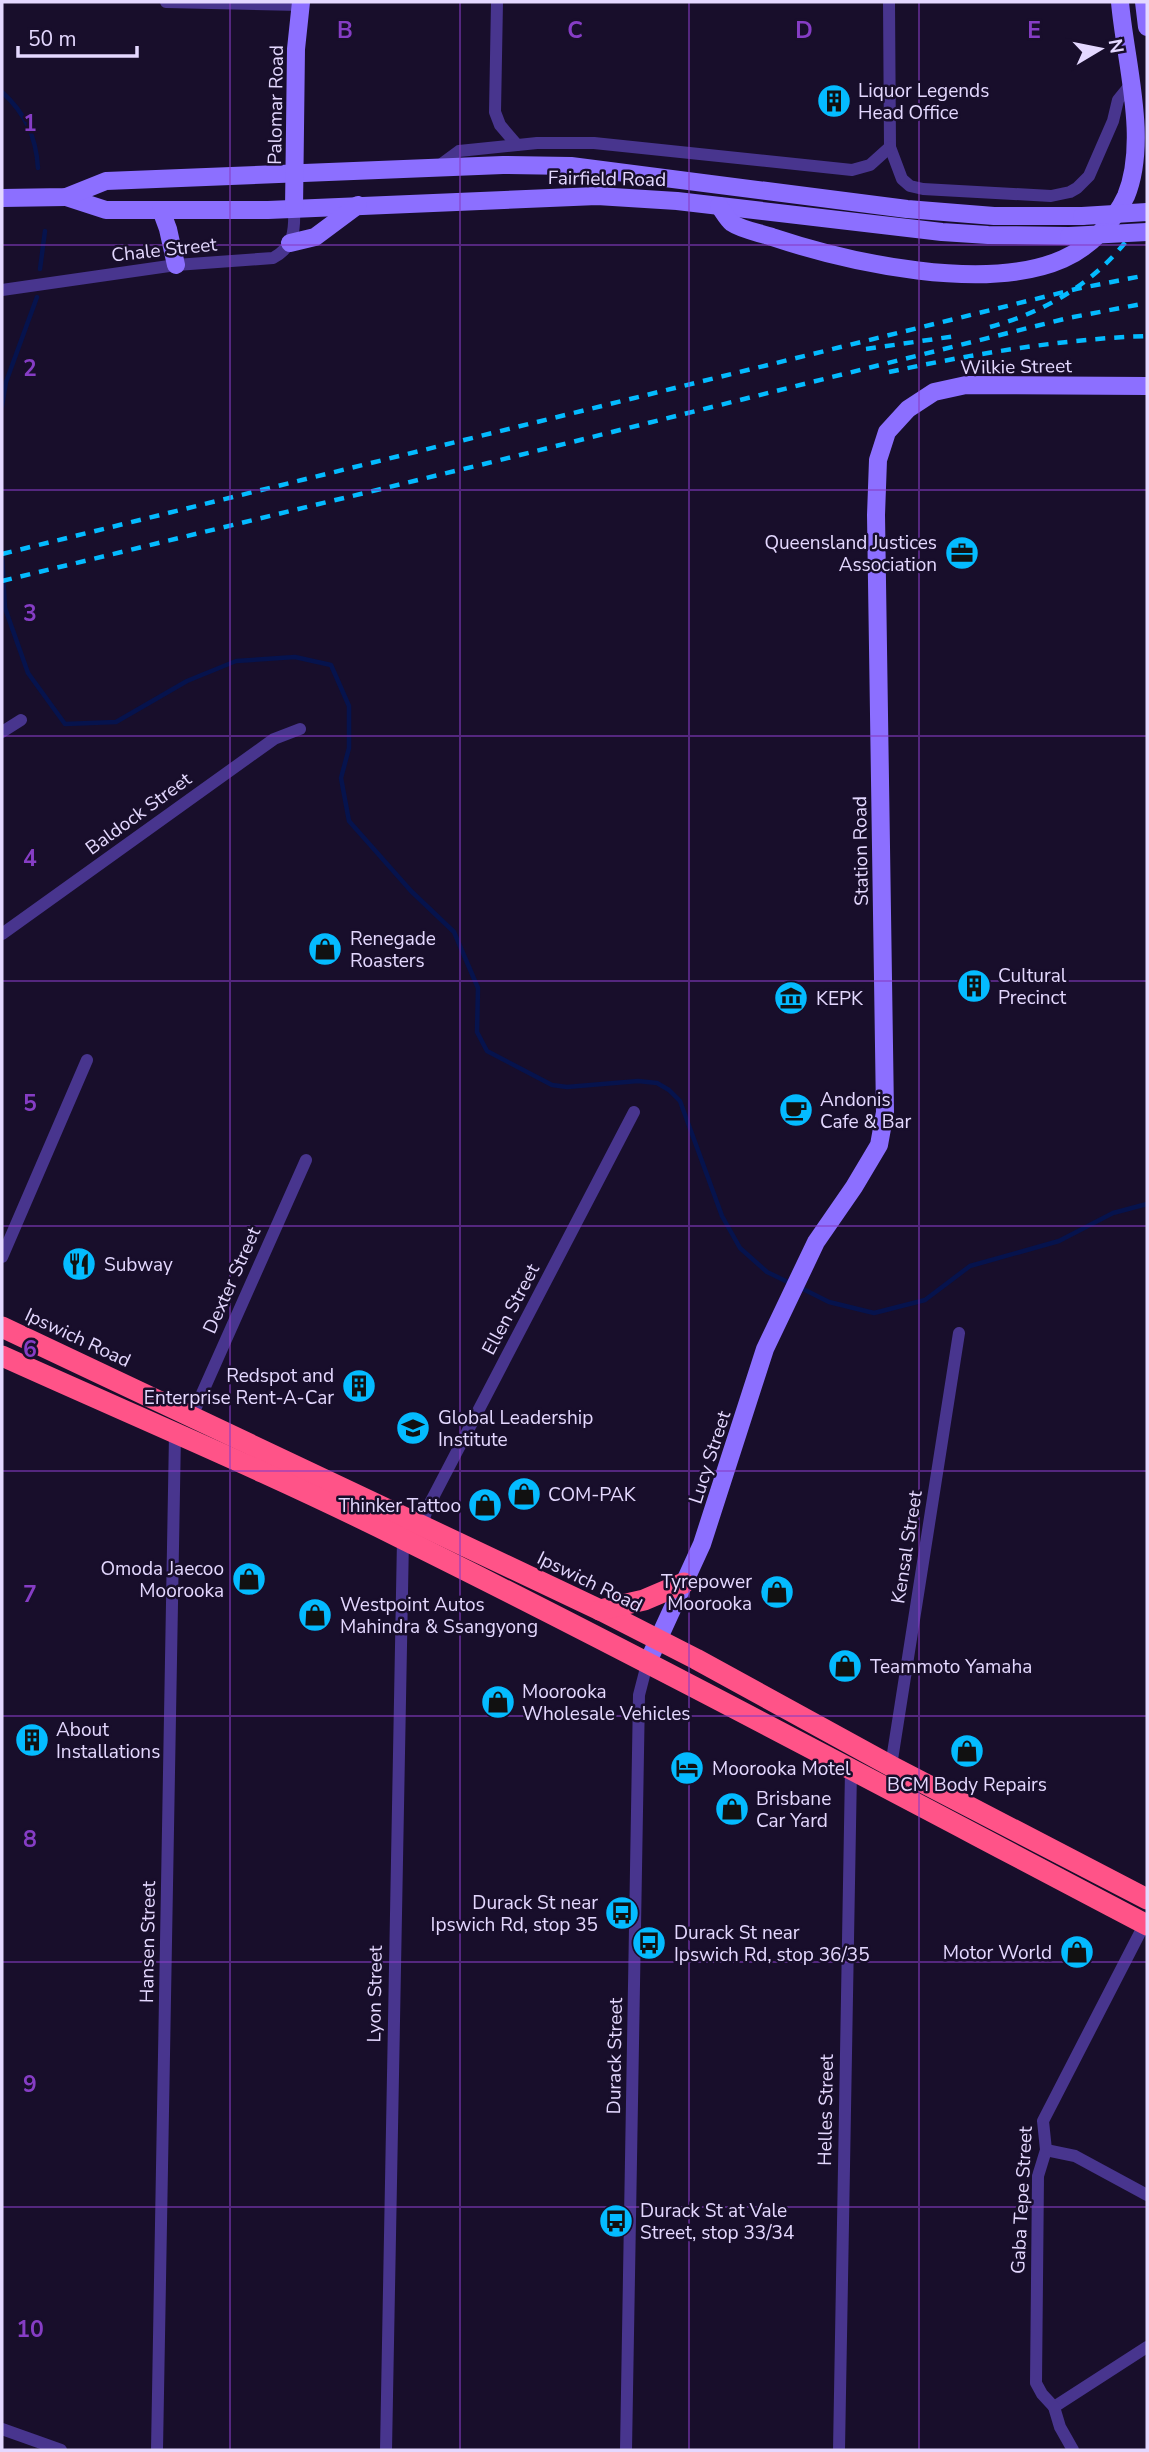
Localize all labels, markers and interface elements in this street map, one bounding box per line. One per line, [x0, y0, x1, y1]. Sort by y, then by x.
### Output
scale bar [18, 14, 136, 58]
north arrow [1065, 14, 1135, 84]
text: B [337, 15, 353, 46]
text: C [567, 15, 583, 46]
text: D [795, 15, 813, 46]
text: E [1027, 15, 1041, 46]
text: 50 m [28, 25, 77, 53]
text: N [1102, 37, 1130, 55]
street label: Palomar Road [262, 45, 290, 165]
place label: Liquor Legends Head Office [858, 78, 989, 126]
building icon: Liquor Legends Head Office [815, 82, 853, 120]
text: 1 [23, 108, 37, 139]
street label: Fairfield Road [548, 165, 666, 193]
street label: Chale Street [110, 231, 219, 268]
text: 2 [23, 353, 37, 384]
street label: Wilkie Street [960, 353, 1072, 381]
place label: Queensland Justices Association [764, 530, 937, 578]
office icon: Queensland Justices Association [943, 534, 981, 572]
text: 3 [23, 598, 37, 629]
street label: Baldock Street [80, 766, 197, 861]
street label: Station Road [847, 796, 875, 906]
text: 4 [23, 843, 37, 874]
place label: Renegade Roasters [350, 926, 436, 974]
shop icon: Renegade Roasters [306, 930, 344, 968]
place label: Cultural Precinct [998, 963, 1067, 1011]
building icon: Cultural Precinct [955, 967, 993, 1005]
museum icon: KEPK [772, 979, 810, 1017]
place label: KEPK [816, 986, 864, 1012]
place label: Andonis Cafe & Bar [820, 1087, 912, 1135]
text: 5 [23, 1088, 37, 1119]
cafe icon: Andonis Cafe & Bar [777, 1091, 815, 1129]
street label: Dexter Street [197, 1223, 267, 1338]
restaurant icon: Subway [60, 1245, 98, 1283]
place label: Subway [104, 1252, 173, 1278]
street label: Ellen Street [476, 1259, 546, 1360]
street label: Ipswich Road [20, 1302, 135, 1374]
text: 6 [23, 1334, 37, 1365]
place label: Redspot and Enterprise Rent-A-Car [144, 1363, 334, 1411]
building icon: Redspot and Enterprise Rent-A-Car [340, 1367, 378, 1405]
place label: Global Leadership Institute [438, 1405, 593, 1453]
street label: Lucy Street [683, 1407, 737, 1507]
school or university icon: Global Leadership Institute [394, 1409, 432, 1447]
shop icon: COM-PAK [505, 1475, 543, 1513]
place label: COM-PAK [548, 1482, 637, 1508]
shop icon: Thinker Tattoo [466, 1486, 504, 1524]
street label: Kensal Street [885, 1488, 929, 1606]
place label: Thinker Tattoo [338, 1493, 461, 1519]
street label: Ipswich Road [533, 1545, 646, 1619]
place label: Omoda Jaecoo Moorooka [100, 1556, 224, 1604]
shop icon: Omoda Jaecoo Moorooka [230, 1560, 268, 1598]
place label: Tyrepower Moorooka [661, 1569, 752, 1617]
shop icon: Tyrepower Moorooka [758, 1573, 796, 1611]
text: 7 [23, 1579, 37, 1610]
place label: Westpoint Autos Mahindra & Ssangyong [340, 1592, 538, 1640]
shop icon: Westpoint Autos Mahindra & Ssangyong [296, 1596, 334, 1634]
shop icon: Teammoto Yamaha [826, 1647, 864, 1685]
place label: Teammoto Yamaha [870, 1654, 1032, 1680]
place label: Moorooka Wholesale Vehicles [522, 1679, 691, 1727]
shop icon: Moorooka Wholesale Vehicles [479, 1683, 517, 1721]
place label: About Installations [56, 1717, 160, 1765]
building icon: About Installations [13, 1721, 51, 1759]
shop icon: BCM Body Repairs [948, 1732, 986, 1770]
hotel icon: Moorooka Motel [668, 1749, 706, 1787]
place label: Moorooka Motel [712, 1756, 851, 1782]
place label: BCM Body Repairs [887, 1772, 1047, 1798]
place label: Brisbane Car Yard [756, 1786, 831, 1834]
shop icon: Brisbane Car Yard [713, 1790, 751, 1828]
text: 8 [23, 1824, 37, 1855]
street label: Hansen Street [134, 1880, 162, 2003]
place label: Durack St near Ipswich Rd, stop 35 [431, 1890, 598, 1938]
bus stop icon: Durack St near Ipswich Rd, stop 35 [603, 1894, 641, 1932]
place label: Durack St near Ipswich Rd, stop 36/35 [674, 1920, 870, 1968]
bus stop icon: Durack St near Ipswich Rd, stop 36/35 [630, 1924, 668, 1962]
shop icon: Motor World [1058, 1933, 1096, 1971]
place label: Motor World [943, 1940, 1052, 1966]
street label: Lyon Street [361, 1945, 389, 2043]
street label: Durack Street [601, 1997, 629, 2115]
street label: Helles Street [812, 2054, 840, 2166]
text: 9 [23, 2069, 37, 2100]
street label: Gaba Tepe Street [1005, 2125, 1039, 2275]
place label: Durack St at Vale Street, stop 33/34 [640, 2198, 794, 2246]
bus stop icon: Durack St at Vale Street, stop 33/34 [597, 2202, 635, 2240]
text: 10 [16, 2314, 44, 2345]

